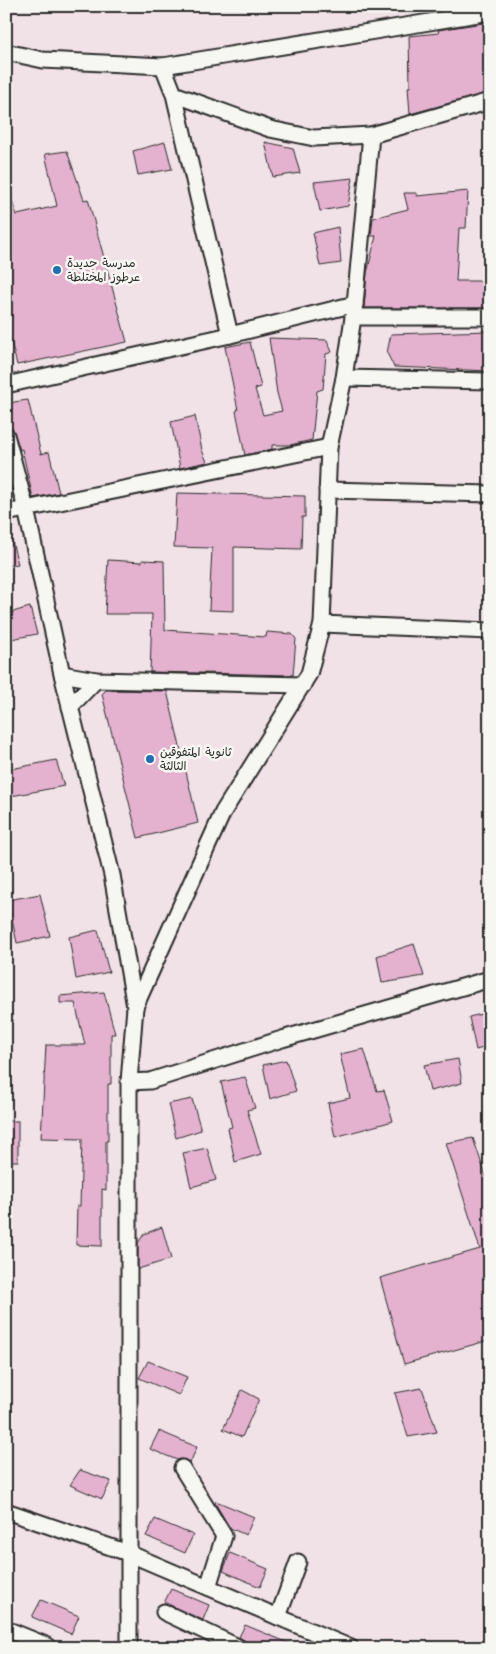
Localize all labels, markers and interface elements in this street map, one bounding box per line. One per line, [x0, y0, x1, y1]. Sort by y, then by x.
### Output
place label: مدرسة جديدة عرطوز المختلطة [67, 254, 141, 287]
marker: مدرسة جديدة عرطوز المختلطة [51, 264, 63, 276]
place label: ثانوية المتفوقين الثالثة [160, 743, 232, 776]
marker: ثانوية المتفوقين الثالثة [144, 753, 156, 765]

